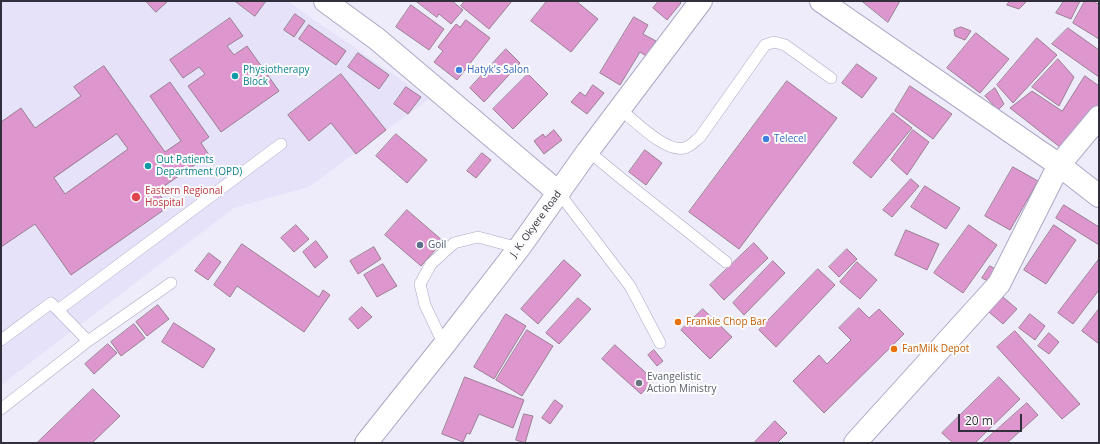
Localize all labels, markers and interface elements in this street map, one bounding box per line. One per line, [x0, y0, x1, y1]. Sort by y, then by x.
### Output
place label: Physiotherapy Block [243, 64, 310, 88]
place label: Hatyk's Salon [467, 64, 529, 76]
marker: Hatyk's Salon [454, 65, 464, 75]
marker: Physiotherapy Block [230, 71, 240, 81]
place label: Telecel [774, 133, 806, 145]
marker: Telecel [761, 134, 771, 144]
place label: Out Patients Department (OPD) [156, 154, 242, 178]
marker: Out Patients Department (OPD) [143, 161, 153, 171]
place label: Eastern Regional Hospital [145, 185, 223, 208]
street label: J. K. Okyere Road [508, 188, 564, 260]
marker: Eastern Regional Hospital [130, 191, 142, 203]
place label: Goil [428, 239, 446, 251]
marker: Goil [415, 240, 425, 250]
place label: Frankie Chop Bar [686, 316, 766, 328]
marker: Frankie Chop Bar [673, 317, 683, 327]
place label: FanMilk Depot [902, 343, 969, 355]
marker: FanMilk Depot [889, 344, 899, 354]
place label: Evangelistic Action Ministry [647, 371, 717, 394]
marker: Evangelistic Action Ministry [634, 378, 644, 388]
scale bar [960, 406, 1024, 432]
text: 20 m [965, 412, 993, 429]

